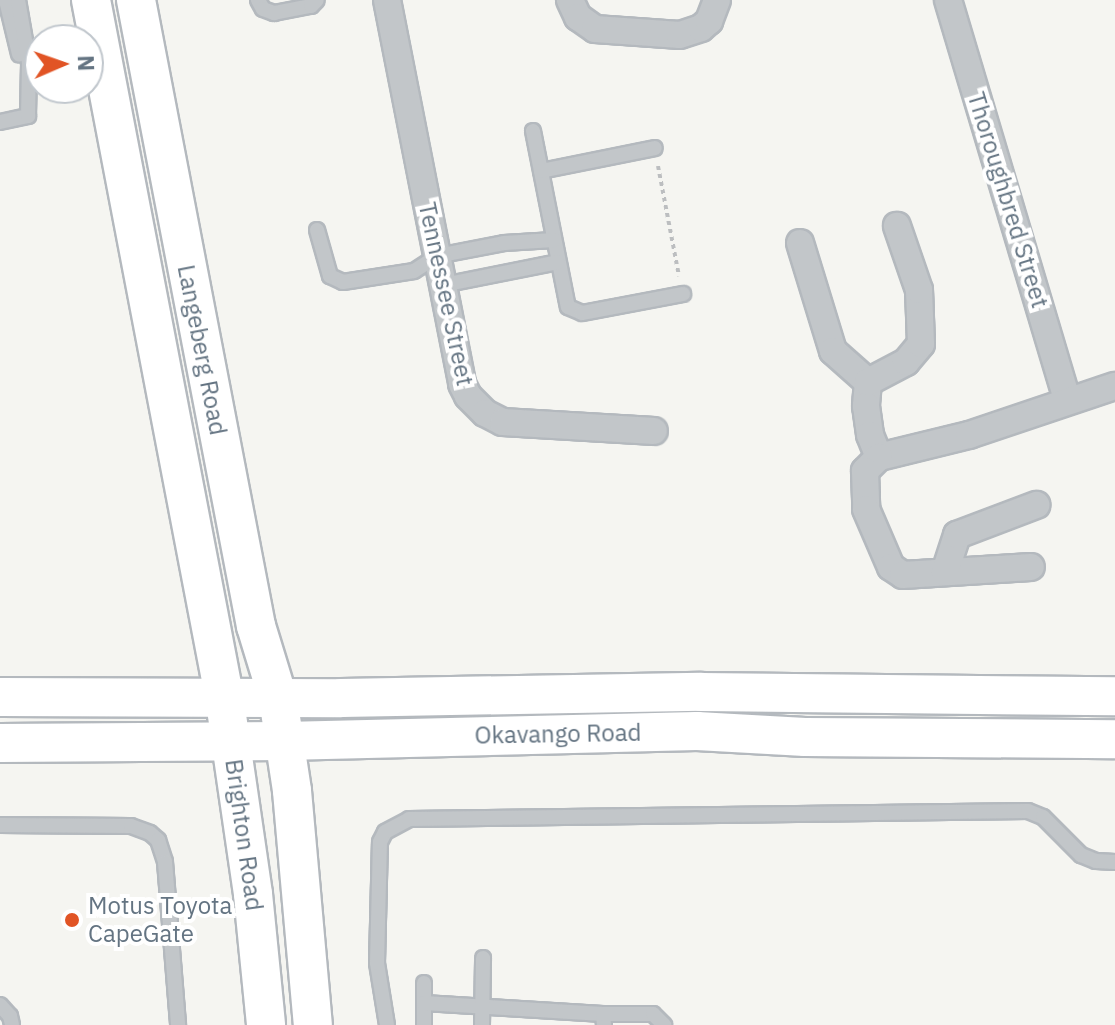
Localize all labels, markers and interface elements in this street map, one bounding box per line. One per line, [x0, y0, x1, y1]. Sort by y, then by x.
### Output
north arrow [24, 24, 104, 104]
text: N [72, 55, 101, 72]
street label: Thoroughbred Street [961, 89, 1055, 311]
street label: Tennessee Street [412, 200, 480, 388]
street label: Langeberg Road [171, 262, 233, 438]
street label: Okavango Road [474, 718, 642, 750]
street label: Brighton Road [219, 757, 269, 913]
place label: Motus Toyota CapeGate [88, 892, 232, 948]
marker: Motus Toyota CapeGate [63, 911, 81, 929]

